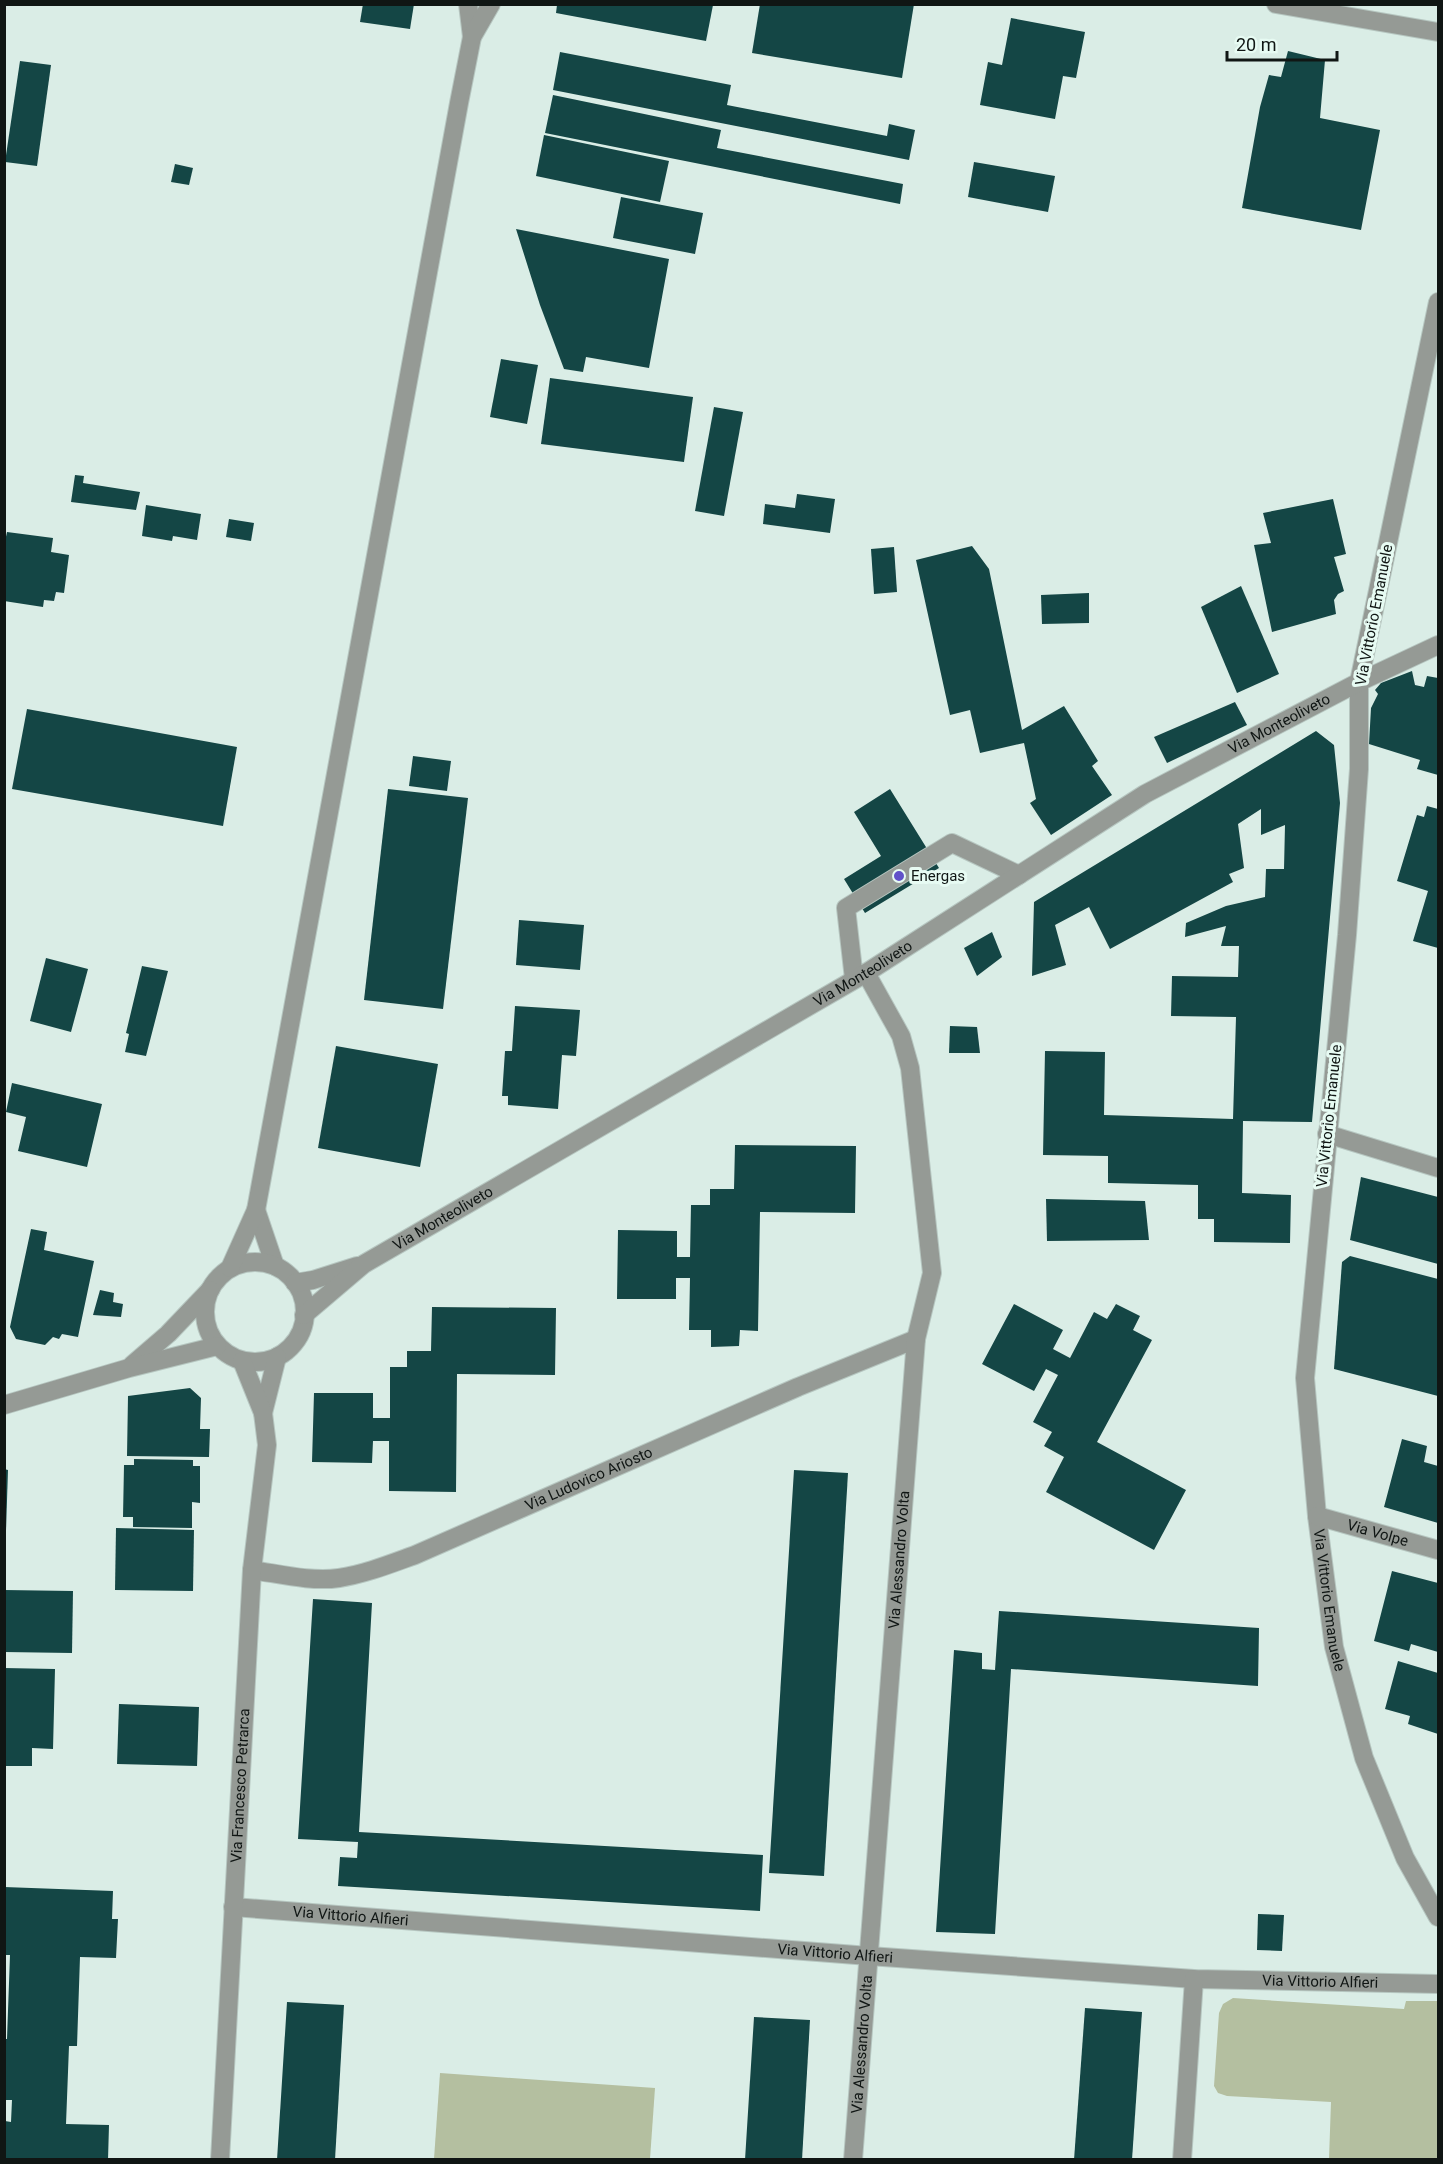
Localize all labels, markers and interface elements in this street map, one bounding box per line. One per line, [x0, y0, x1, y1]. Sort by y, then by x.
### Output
scale bar [1227, 24, 1336, 62]
text: 20 m [1236, 34, 1276, 55]
street label: Via Vittorio Emanuele [1351, 543, 1397, 687]
street label: Via Monteoliveto [1225, 690, 1333, 758]
place label: Energas [911, 867, 965, 885]
marker: Energas [892, 869, 906, 883]
street label: Via Monteoliveto [810, 937, 916, 1010]
street label: Via Vittorio Emanuele [1313, 1044, 1345, 1188]
street label: Via Monteoliveto [390, 1182, 496, 1254]
street label: Via Ludovico Ariosto [522, 1443, 655, 1515]
street label: Via Alessandro Volta [885, 1490, 913, 1630]
street label: Via Volpe [1345, 1516, 1410, 1550]
street label: Via Vittorio Emanuele [1310, 1528, 1349, 1673]
street label: Via Francesco Petrarca [227, 1708, 253, 1863]
street label: Via Vittorio Alfieri [292, 1903, 409, 1929]
street label: Via Vittorio Alfieri [777, 1940, 894, 1967]
street label: Via Vittorio Alfieri [1262, 1971, 1379, 1992]
street label: Via Alessandro Volta [848, 1974, 876, 2114]

